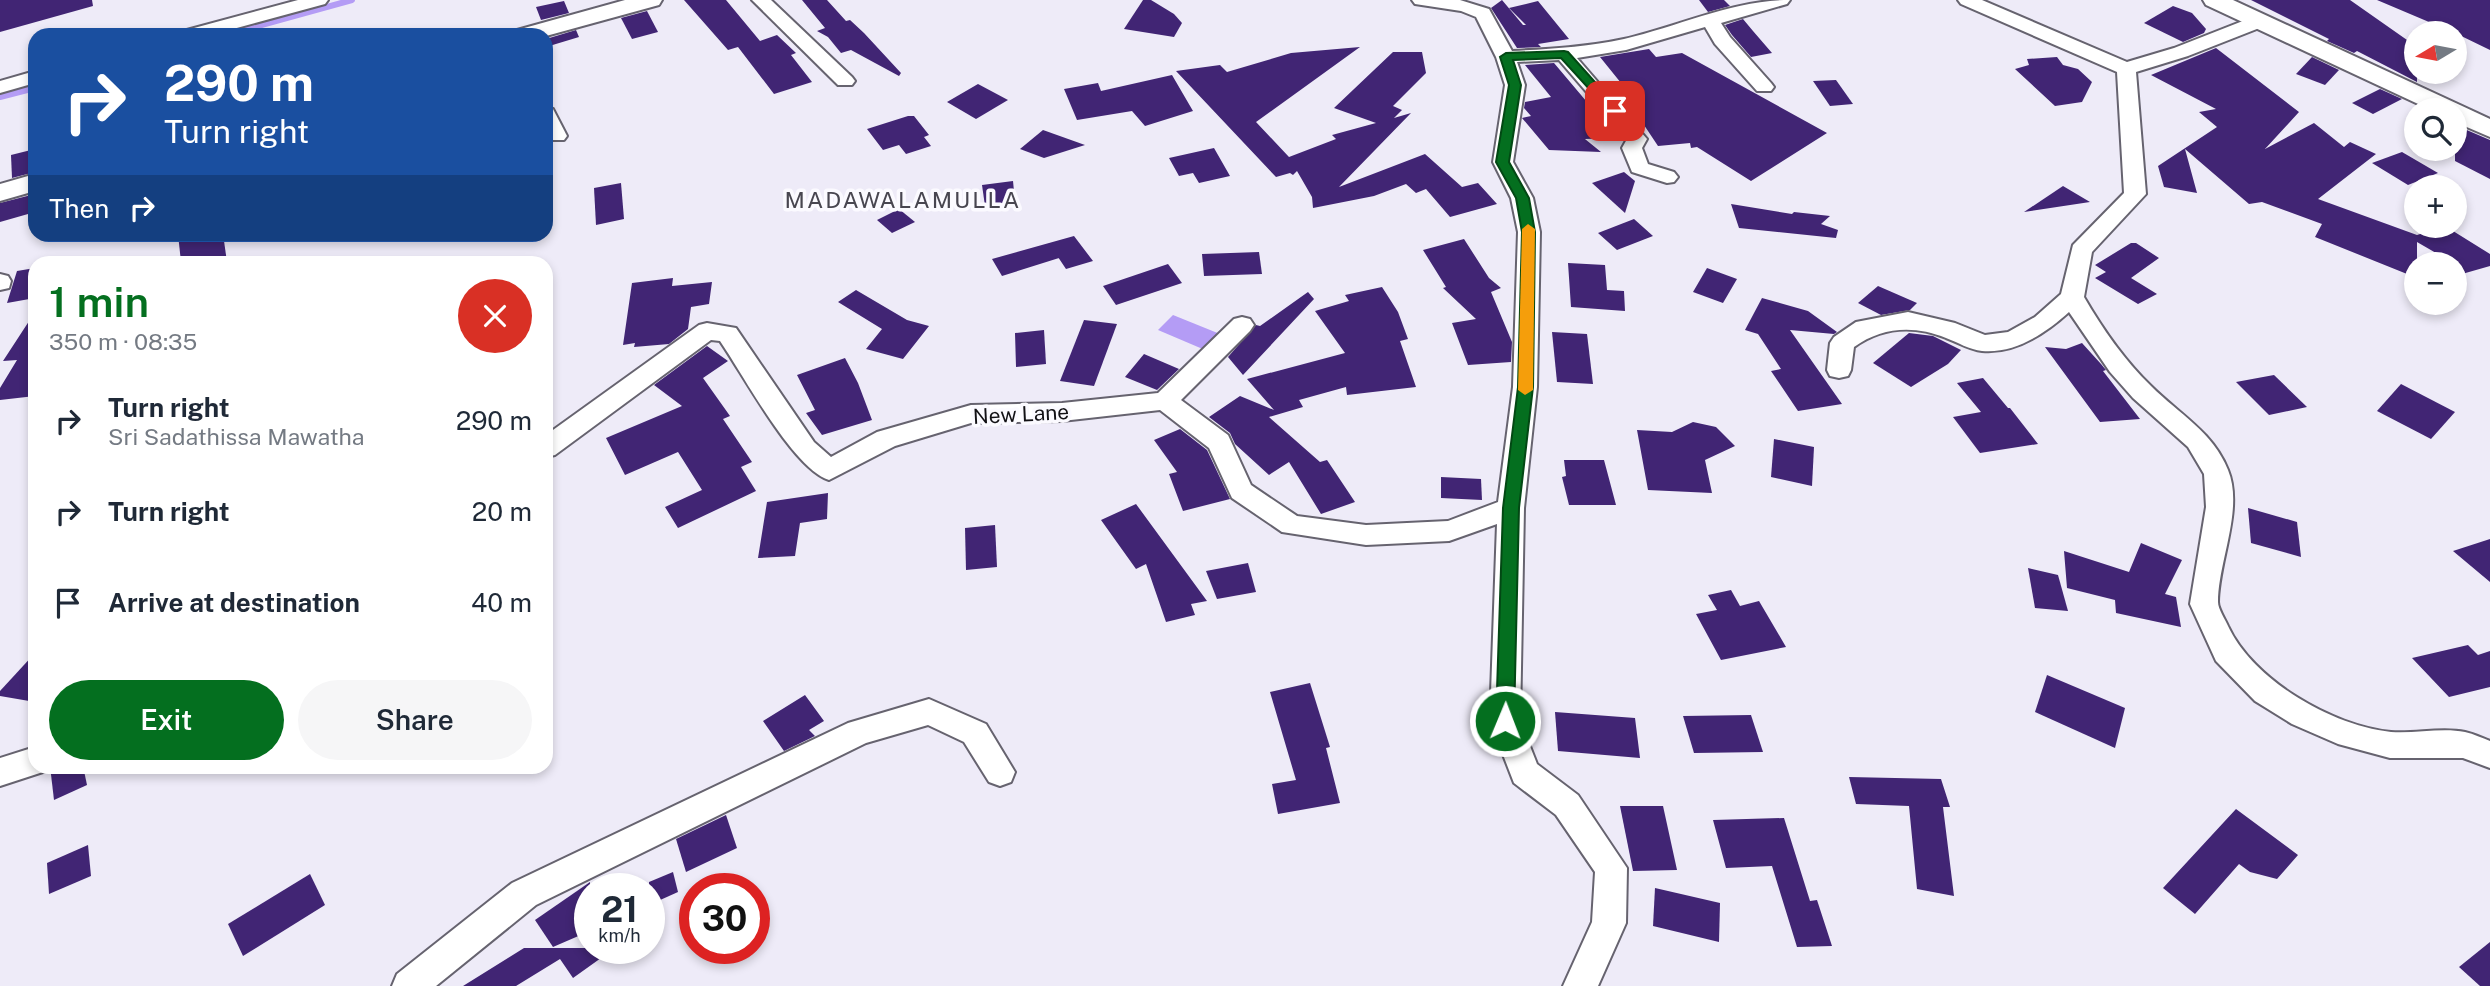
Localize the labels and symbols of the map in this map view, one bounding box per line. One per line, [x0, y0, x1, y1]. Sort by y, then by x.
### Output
north arrow [2404, 21, 2468, 84]
pin [1585, 81, 1645, 141]
district label: MADAWALAMULLA [785, 186, 1021, 213]
street label: New Lane [972, 399, 1070, 429]
position arrow [1468, 684, 1542, 758]
speed limit sign: 30 [679, 873, 770, 964]

